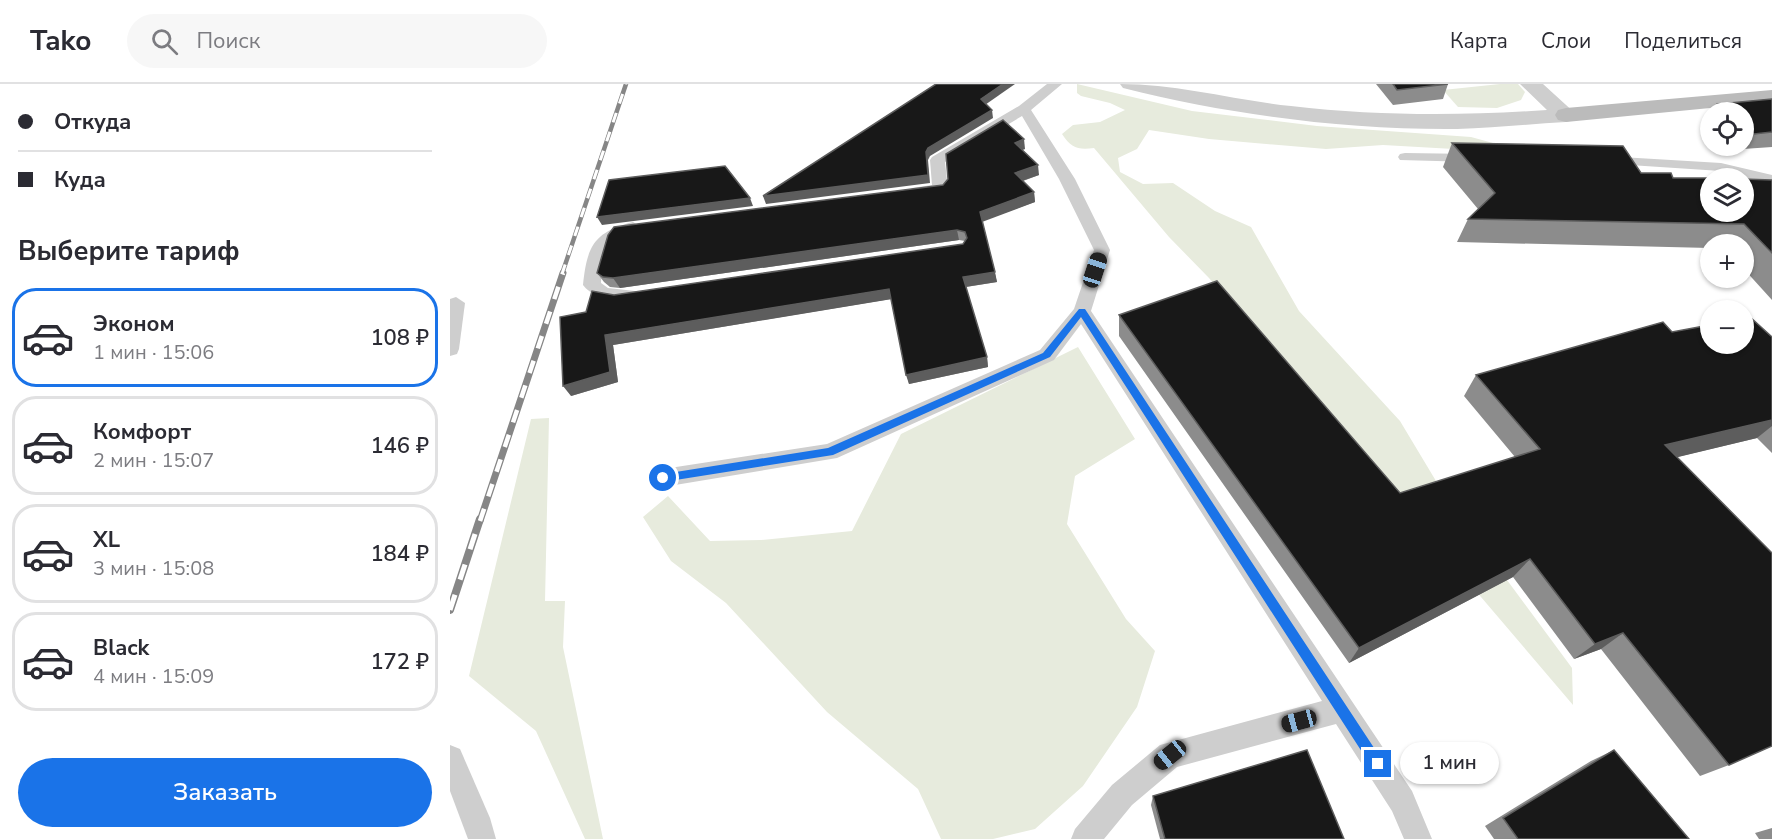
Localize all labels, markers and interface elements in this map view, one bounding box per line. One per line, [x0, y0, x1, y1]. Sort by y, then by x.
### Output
search box [127, 14, 547, 68]
text: Tako [30, 22, 91, 60]
icon: search [148, 25, 181, 58]
text: Поиск [196, 26, 260, 56]
text: Карта [1450, 27, 1508, 55]
text: Слои [1541, 27, 1591, 55]
text: Поделиться [1624, 27, 1742, 55]
map controls [1700, 102, 1754, 354]
button: locate [1700, 102, 1754, 156]
text: Откуда [54, 107, 131, 137]
text: Куда [54, 165, 106, 195]
button: layers [1700, 168, 1754, 222]
text: Выберите тариф [18, 233, 240, 270]
button: + [1700, 234, 1754, 288]
car [1081, 250, 1109, 290]
button: − [1700, 300, 1754, 354]
text: Эконом [93, 309, 175, 339]
icon: car [21, 311, 75, 365]
text: 108 ₽ [370, 323, 429, 353]
text: 1 мин · 15:06 [93, 339, 214, 366]
text: Комфорт [93, 417, 191, 447]
icon: car [21, 419, 75, 473]
text: 146 ₽ [370, 431, 429, 461]
text: 2 мин · 15:07 [93, 447, 214, 474]
route start [649, 464, 676, 491]
text: XL [93, 525, 120, 555]
icon: car [21, 527, 75, 581]
text: 184 ₽ [370, 539, 429, 569]
text: 3 мин · 15:08 [93, 555, 214, 582]
text: Black [93, 633, 149, 663]
icon: car [21, 635, 75, 689]
text: 172 ₽ [370, 647, 429, 677]
text: 4 мин · 15:09 [93, 663, 214, 690]
car [1279, 708, 1319, 734]
car [1150, 737, 1190, 773]
callout: 1 мин [1399, 743, 1498, 785]
text: 1 мин [1422, 749, 1477, 776]
route end [1364, 750, 1391, 777]
button: Заказать [18, 758, 432, 827]

